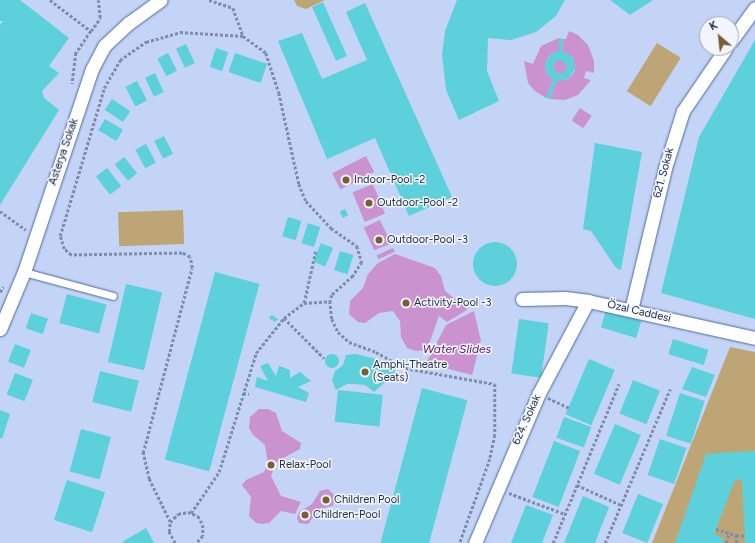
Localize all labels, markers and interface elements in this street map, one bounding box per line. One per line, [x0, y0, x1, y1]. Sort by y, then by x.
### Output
north arrow [699, 16, 739, 56]
text: K [707, 18, 720, 33]
street label: Asterya Sokak [46, 117, 82, 187]
street label: 621. Sokak [651, 147, 677, 199]
place label: Indoor-Pool -2 [354, 173, 426, 187]
marker: Indoor-Pool -2 [341, 175, 351, 185]
place label: Outdoor-Pool -2 [377, 196, 458, 210]
marker: Outdoor-Pool -2 [364, 198, 374, 208]
place label: Outdoor-Pool -3 [387, 233, 468, 247]
marker: Outdoor-Pool -3 [374, 235, 384, 245]
place label: Activity-Pool -3 [414, 296, 492, 310]
marker: Activity-Pool -3 [401, 298, 411, 308]
street label: Özal Caddesi [606, 298, 672, 326]
water label: Water Slides [423, 343, 491, 357]
place label: Amphi-Theatre (Seats) [373, 359, 447, 385]
marker: Amphi-Theatre (Seats) [360, 367, 370, 377]
street label: 624. Sokak [510, 393, 544, 447]
place label: Relax-Pool [279, 458, 331, 472]
marker: Relax-Pool [266, 460, 276, 470]
place label: Children Pool [334, 493, 400, 507]
marker: Children Pool [321, 495, 331, 505]
place label: Children-Pool [313, 508, 380, 522]
marker: Children-Pool [300, 510, 310, 520]

